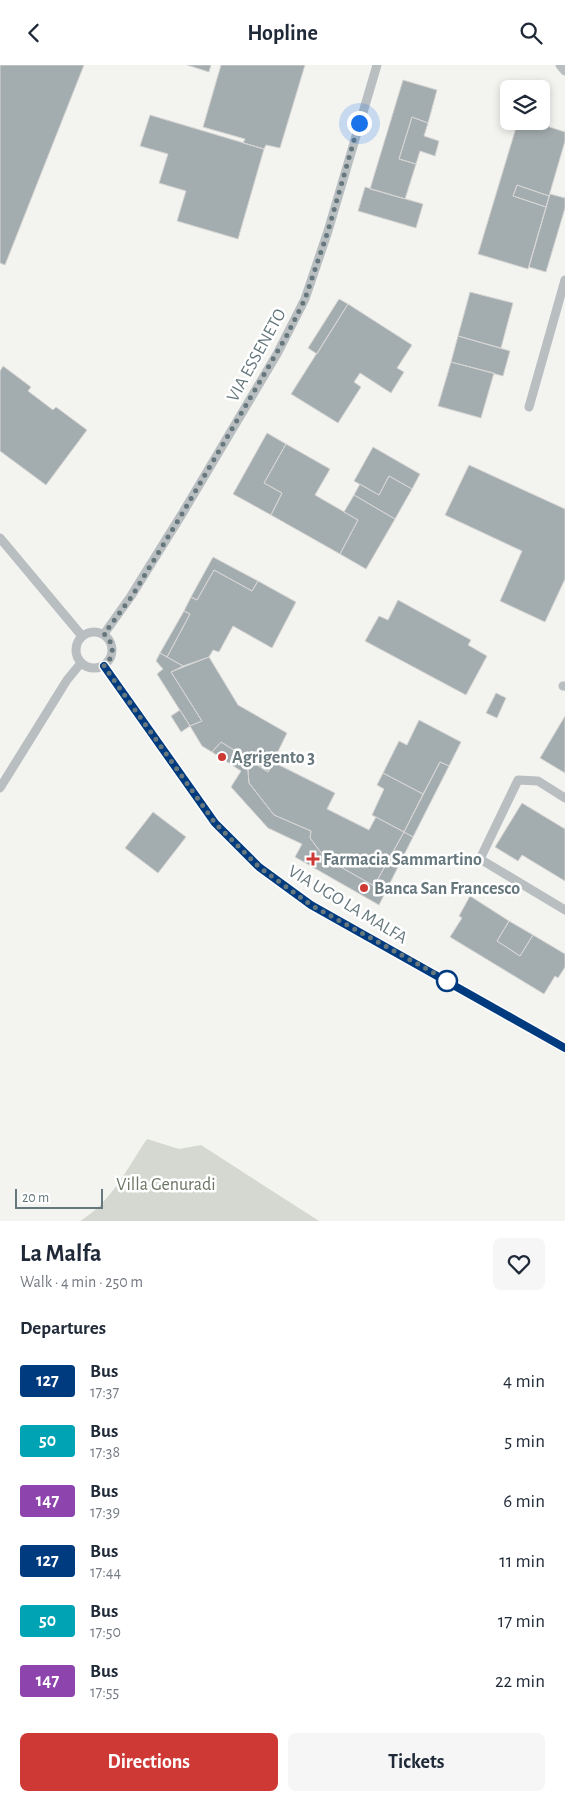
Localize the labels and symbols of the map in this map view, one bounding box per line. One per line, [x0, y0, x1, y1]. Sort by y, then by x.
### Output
your location [347, 111, 372, 136]
street label: VIA ESSENETO [224, 306, 290, 405]
place label: Agrigento 3 [232, 749, 315, 767]
marker: Agrigento 3 [216, 751, 228, 763]
place label: Farmacia Sammartino [323, 851, 482, 869]
marker: Farmacia Sammartino [307, 853, 319, 865]
street label: VIA UGO LA MALFA [285, 862, 411, 948]
place label: Banca San Francesco [374, 880, 520, 898]
marker: Banca San Francesco [358, 882, 370, 894]
unlabelled marker [436, 970, 458, 992]
park label: Villa Genuradi [116, 1176, 216, 1194]
scale bar [15, 1186, 102, 1209]

